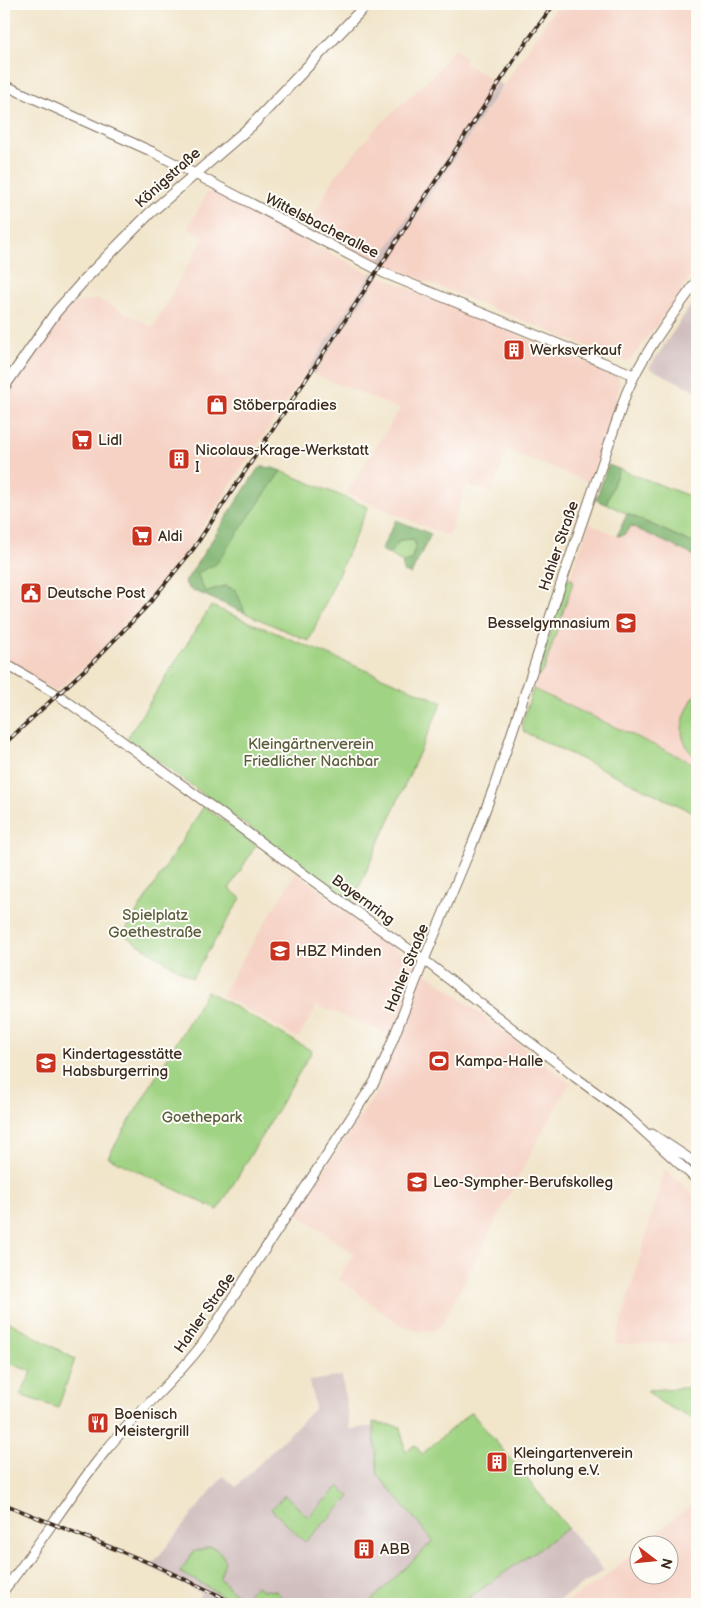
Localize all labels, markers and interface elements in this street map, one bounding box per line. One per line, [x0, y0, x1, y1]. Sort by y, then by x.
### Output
street label: Königstraße [131, 144, 205, 212]
street label: Wittelsbacherallee [262, 189, 382, 263]
building icon: Werksverkauf [502, 338, 526, 362]
place label: Werksverkauf [530, 341, 622, 360]
shop icon: Stöberparadies [205, 393, 229, 417]
place label: Stöberparadies [233, 396, 337, 415]
supermarket icon: Lidl [70, 428, 94, 452]
place label: Lidl [98, 431, 122, 450]
place label: Nicolaus-Krage-Werkstatt I [195, 441, 369, 477]
building icon: Nicolaus-Krage-Werkstatt I [167, 447, 191, 471]
street label: Hahler Straße [535, 499, 583, 593]
supermarket icon: Aldi [130, 524, 154, 548]
place label: Aldi [158, 527, 183, 546]
public building icon: Deutsche Post [19, 581, 43, 605]
place label: Deutsche Post [47, 584, 146, 603]
school or university icon: Besselgymnasium [614, 611, 638, 635]
place label: Besselgymnasium [487, 614, 610, 633]
park label: Kleingärtnerverein Friedlicher Nachbar [243, 735, 379, 771]
street label: Bayernring [328, 871, 398, 929]
park label: Spielplatz Goethestraße [108, 906, 202, 942]
street label: Hahler Straße [381, 921, 433, 1015]
school or university icon: HBZ Minden [268, 939, 292, 963]
place label: HBZ Minden [296, 942, 381, 961]
place label: Kindertagesstätte Habsburgerring [62, 1045, 182, 1081]
sports icon: Kampa-Halle [427, 1049, 451, 1073]
school or university icon: Kindertagesstätte Habsburgerring [34, 1051, 58, 1075]
place label: Kampa-Halle [455, 1052, 543, 1071]
park label: Goethepark [162, 1108, 243, 1127]
school or university icon: Leo-Sympher-Berufskolleg [405, 1170, 429, 1194]
place label: Leo-Sympher-Berufskolleg [433, 1173, 613, 1192]
street label: Hahler Straße [170, 1269, 240, 1357]
place label: Boenisch Meistergrill [114, 1405, 189, 1441]
restaurant icon: Boenisch Meistergrill [86, 1411, 110, 1435]
place label: Kleingartenverein Erholung e.V. [513, 1444, 633, 1480]
building icon: Kleingartenverein Erholung e.V. [485, 1450, 509, 1474]
north arrow [628, 1536, 678, 1586]
building icon: ABB [352, 1537, 376, 1561]
place label: ABB [380, 1540, 410, 1559]
text: N [656, 1556, 676, 1571]

